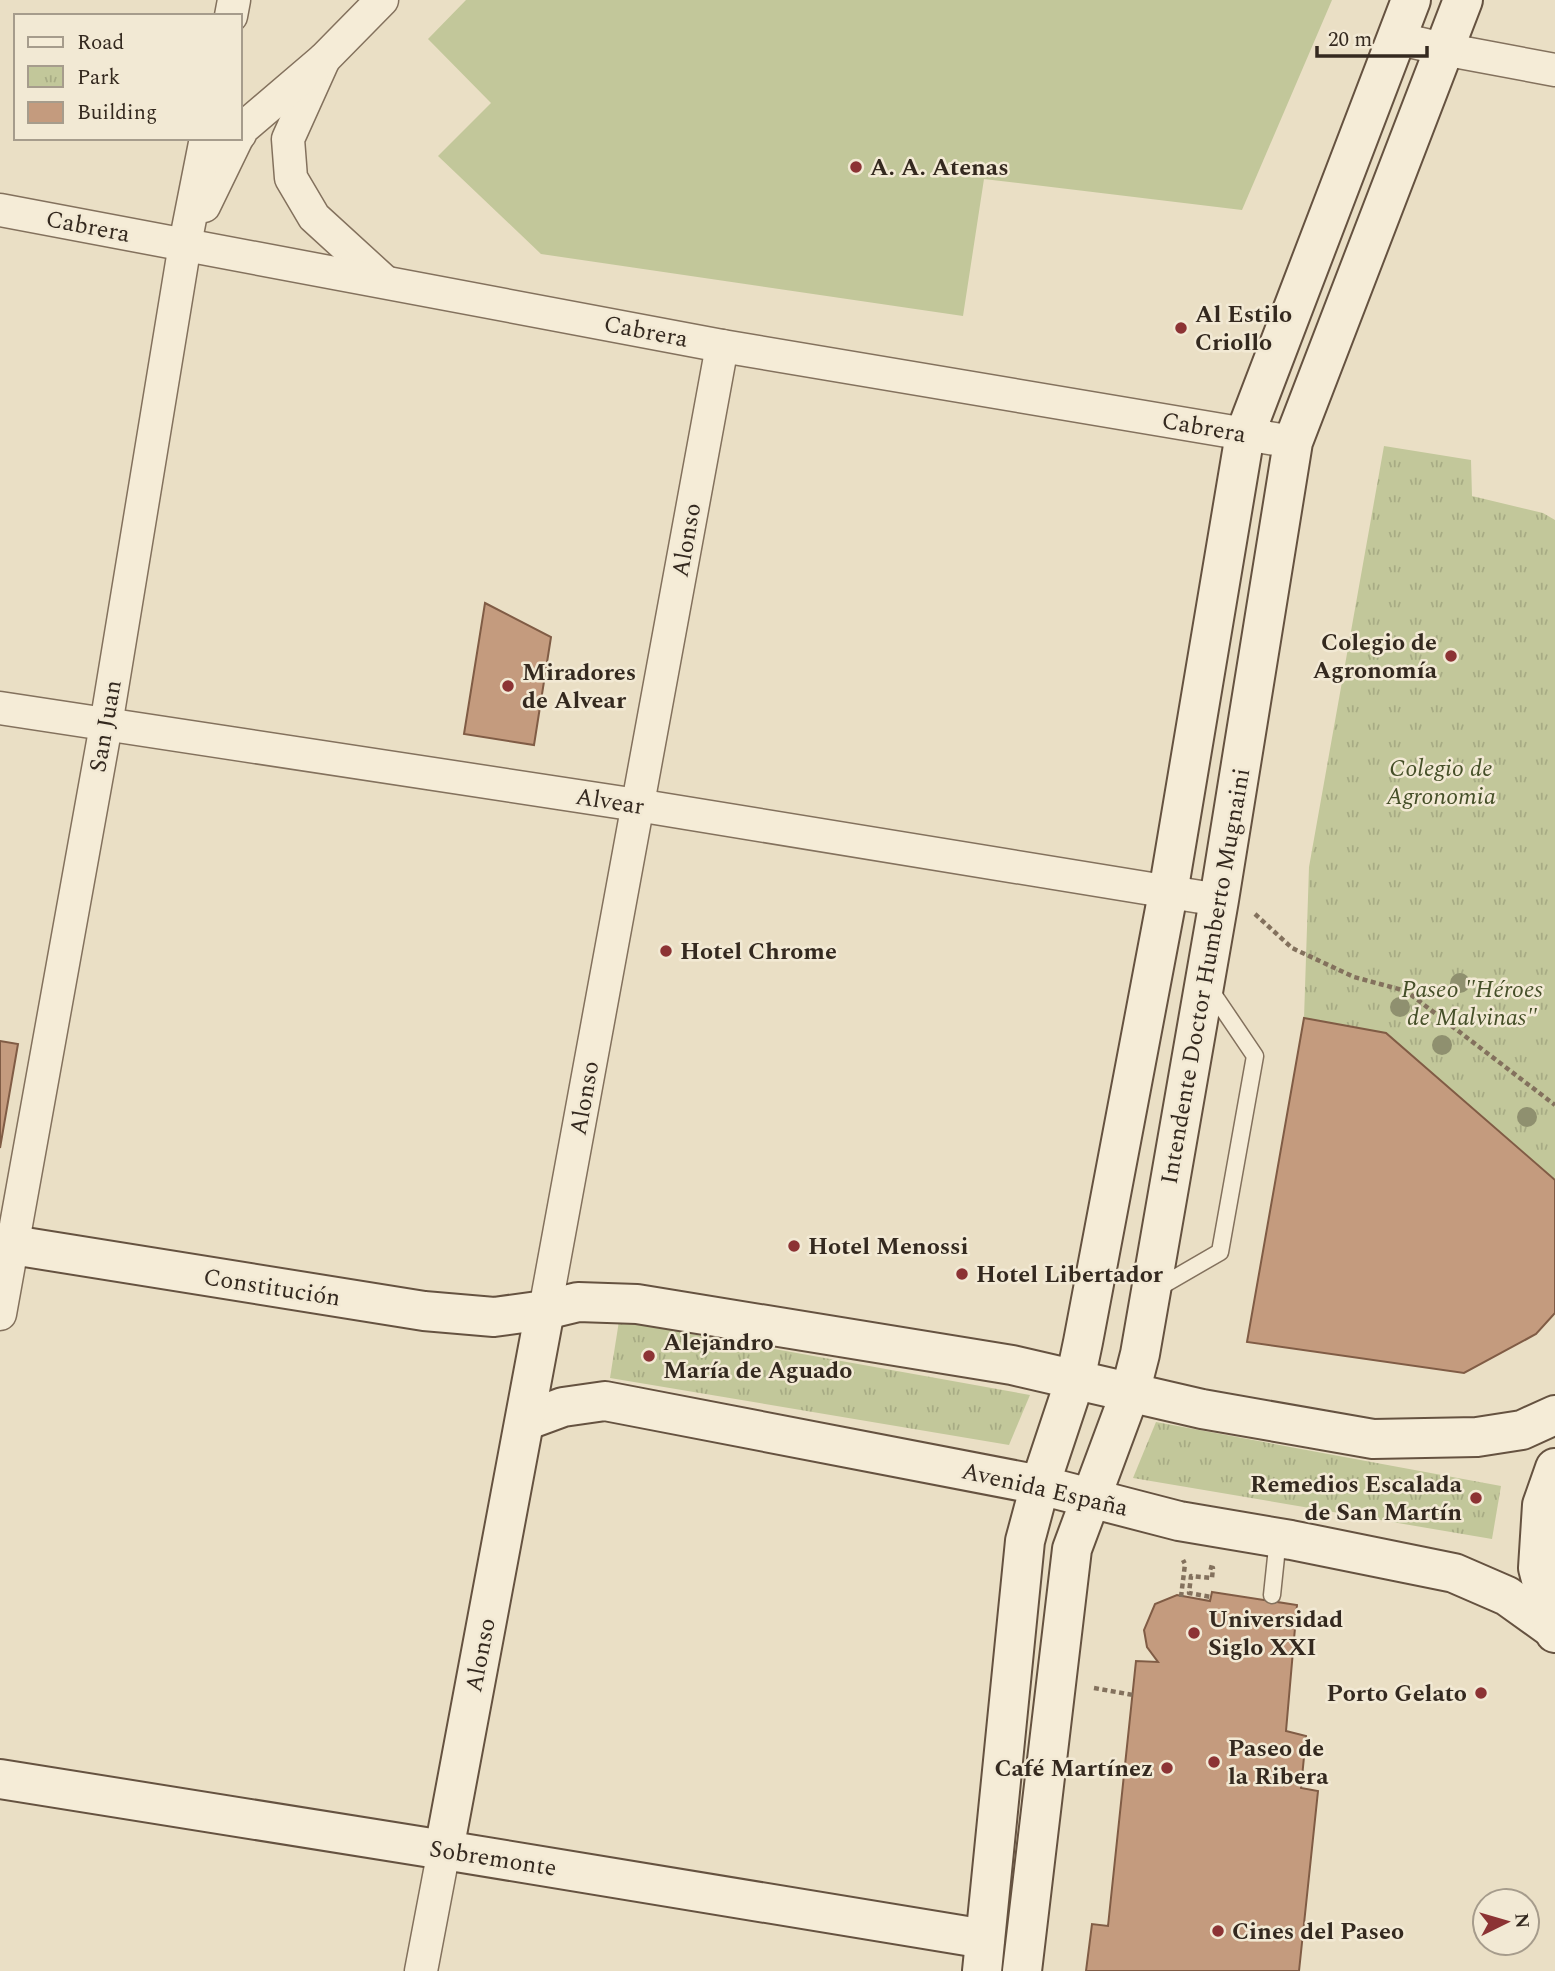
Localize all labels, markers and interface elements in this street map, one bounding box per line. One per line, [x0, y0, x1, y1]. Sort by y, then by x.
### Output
legend [14, 14, 242, 140]
scale bar [1317, 14, 1427, 58]
text: 20 m [1328, 24, 1372, 56]
text: Road [77, 27, 124, 59]
text: Park [77, 62, 121, 94]
text: Building [77, 97, 157, 129]
place label: A. A. Atenas [870, 150, 1009, 186]
marker: A. A. Atenas [848, 159, 864, 175]
street label: Cabrera [43, 201, 133, 253]
place label: Al Estilo Criollo [1195, 297, 1292, 361]
street label: Cabrera [601, 306, 691, 358]
marker: Al Estilo Criollo [1173, 320, 1189, 336]
street label: Cabrera [1159, 403, 1249, 453]
street label: Alonso [663, 500, 711, 580]
place label: Colegio de Agronomía [1313, 625, 1438, 689]
marker: Colegio de Agronomía [1443, 648, 1459, 664]
place label: Miradores de Alvear [522, 655, 636, 719]
street label: San Juan [80, 677, 132, 775]
marker: Miradores de Alvear [500, 678, 516, 694]
park label: Colegio de Agronomia [1385, 751, 1496, 815]
street label: Intendente Doctor Humberto Mugnaini [1152, 765, 1260, 1187]
street label: Alvear [573, 779, 647, 825]
place label: Hotel Chrome [680, 934, 837, 970]
marker: Hotel Chrome [658, 943, 674, 959]
park label: Paseo "Héroes de Malvinas" [1401, 972, 1543, 1036]
street label: Alonso [561, 1058, 609, 1138]
place label: Hotel Menossi [808, 1229, 969, 1265]
marker: Hotel Menossi [786, 1238, 802, 1254]
place label: Hotel Libertador [976, 1257, 1164, 1293]
street label: Constitución [201, 1259, 343, 1317]
marker: Hotel Libertador [954, 1266, 970, 1282]
place label: Alejandro María de Aguado [663, 1325, 852, 1389]
marker: Alejandro María de Aguado [641, 1348, 657, 1364]
street label: Avenida España [958, 1453, 1132, 1527]
place label: Remedios Escalada de San Martín [1250, 1467, 1463, 1531]
marker: Remedios Escalada de San Martín [1468, 1490, 1484, 1506]
place label: Universidad Siglo XXI [1208, 1602, 1343, 1666]
street label: Alonso [456, 1615, 506, 1695]
marker: Universidad Siglo XXI [1186, 1625, 1202, 1641]
place label: Porto Gelato [1327, 1676, 1467, 1712]
marker: Porto Gelato [1473, 1685, 1489, 1701]
place label: Paseo de la Ribera [1228, 1731, 1329, 1795]
place label: Café Martínez [995, 1751, 1153, 1787]
marker: Paseo de la Ribera [1206, 1754, 1222, 1770]
marker: Café Martínez [1159, 1760, 1175, 1776]
street label: Sobremonte [427, 1831, 559, 1887]
north arrow [1471, 1887, 1541, 1957]
text: N [1506, 1912, 1537, 1930]
place label: Cines del Paseo [1232, 1914, 1404, 1950]
marker: Cines del Paseo [1210, 1923, 1226, 1939]

